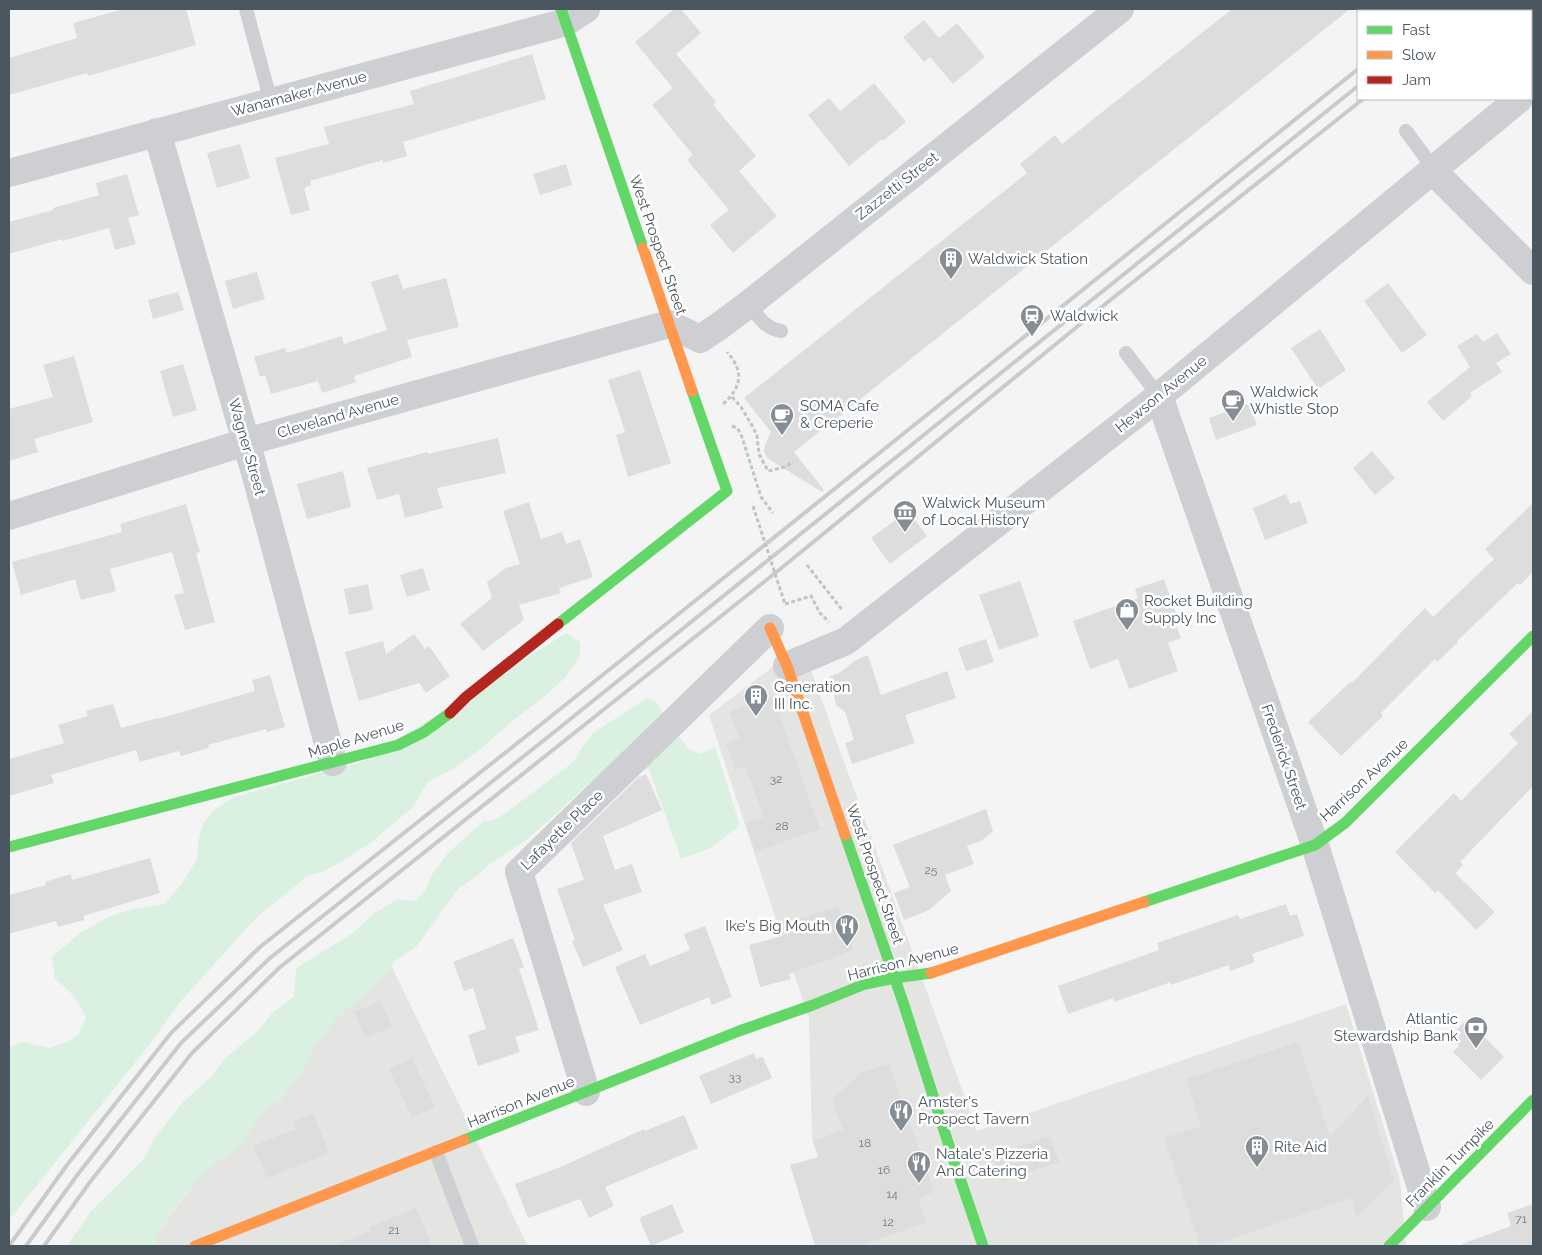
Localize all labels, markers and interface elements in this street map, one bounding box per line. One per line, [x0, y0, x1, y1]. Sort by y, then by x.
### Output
legend [1357, 10, 1532, 100]
text: Fast [1402, 21, 1430, 39]
text: Slow [1402, 46, 1436, 64]
street label: Wanamaker Avenue [229, 67, 369, 121]
text: Jam [1402, 71, 1431, 89]
street label: Zazzetti Street [852, 148, 942, 224]
street label: West Prospect Street [626, 173, 690, 317]
building icon: Waldwick Station [938, 246, 964, 280]
place label: Waldwick Station [968, 250, 1088, 268]
station icon: Waldwick [1019, 303, 1045, 337]
place label: Waldwick [1050, 307, 1118, 325]
street label: Hewson Avenue [1112, 352, 1211, 436]
place label: Waldwick Whistle Stop [1250, 383, 1339, 418]
cafe icon: Waldwick Whistle Stop [1220, 388, 1246, 422]
street label: Cleveland Avenue [275, 390, 401, 442]
street label: Wagner Street [225, 396, 269, 498]
place label: SOMA Cafe & Creperie [800, 397, 879, 432]
cafe icon: SOMA Cafe & Creperie [769, 402, 795, 436]
place label: Walwick Museum of Local History [922, 494, 1045, 529]
museum icon: Walwick Museum of Local History [892, 499, 918, 533]
place label: Rocket Building Supply Inc [1144, 592, 1253, 627]
shop icon: Rocket Building Supply Inc [1114, 597, 1140, 631]
place label: Generation III Inc. [774, 678, 850, 713]
building icon: Generation III Inc. [743, 683, 769, 717]
street label: Frederick Street [1258, 702, 1310, 812]
street label: Maple Avenue [306, 716, 406, 762]
street label: Harrison Avenue [1316, 734, 1412, 825]
house number: 32 [770, 772, 782, 786]
street label: Lafayette Place [517, 786, 607, 874]
street label: West Prospect Street [843, 802, 907, 946]
house number: 28 [775, 819, 789, 833]
house number: 25 [925, 863, 938, 877]
restaurant icon: Ike's Big Mouth [834, 913, 860, 947]
place label: Ike's Big Mouth [725, 917, 830, 935]
street label: Harrison Avenue [846, 939, 961, 985]
place label: Atlantic Stewardship Bank [1334, 1010, 1458, 1045]
bank icon: Atlantic Stewardship Bank [1463, 1015, 1489, 1049]
house number: 33 [729, 1070, 741, 1084]
street label: Harrison Avenue [465, 1072, 577, 1132]
place label: Amster's Prospect Tavern [918, 1093, 1029, 1128]
restaurant icon: Amster's Prospect Tavern [888, 1098, 914, 1132]
street label: Franklin Turnpike [1402, 1115, 1498, 1211]
building icon: Rite Aid [1244, 1134, 1270, 1168]
house number: 18 [859, 1136, 871, 1150]
place label: Rite Aid [1274, 1138, 1327, 1156]
place label: Natale's Pizzeria And Catering [936, 1145, 1048, 1180]
restaurant icon: Natale's Pizzeria And Catering [906, 1150, 932, 1184]
house number: 16 [878, 1163, 890, 1177]
house number: 14 [886, 1187, 898, 1201]
house number: 71 [1515, 1212, 1527, 1226]
house number: 12 [882, 1215, 894, 1229]
house number: 21 [388, 1223, 400, 1237]

